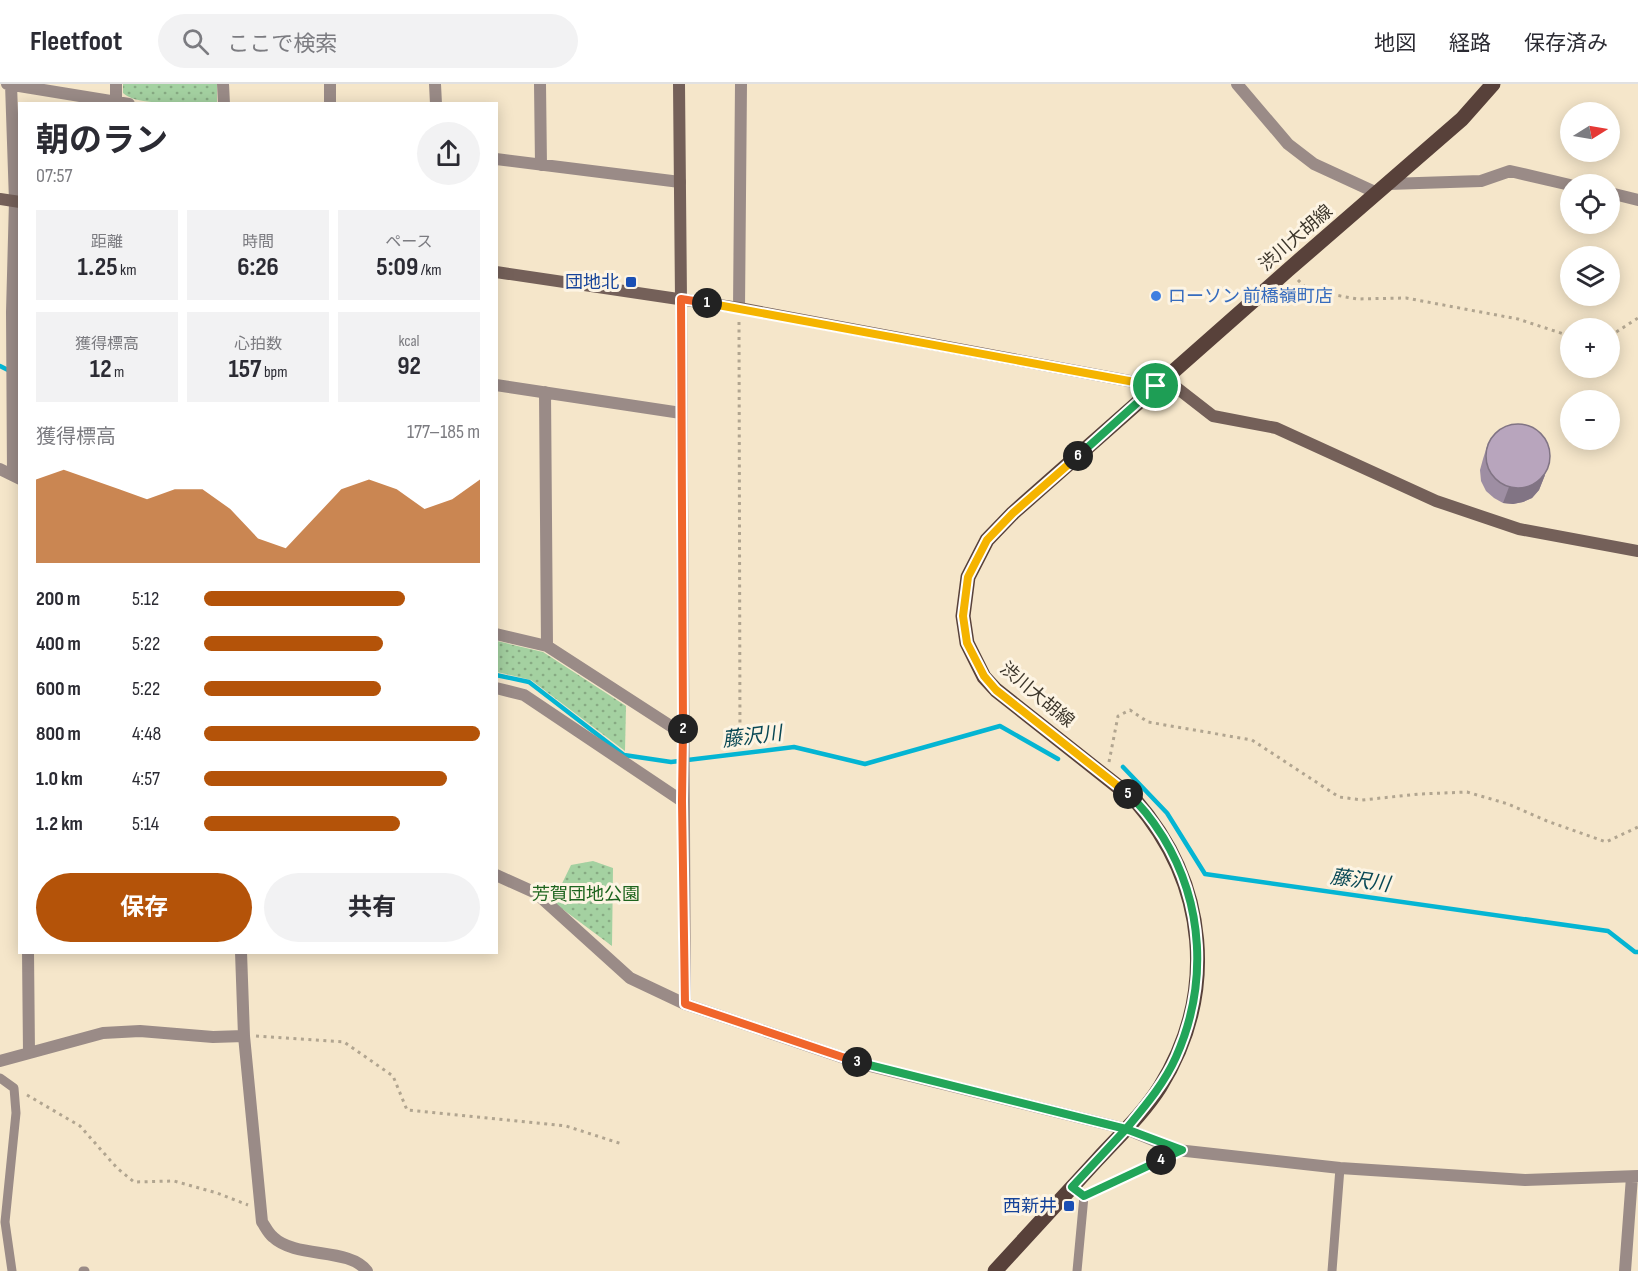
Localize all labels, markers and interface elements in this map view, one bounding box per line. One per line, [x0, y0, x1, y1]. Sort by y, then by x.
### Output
search box [158, 14, 578, 68]
text: Fleetfoot [30, 25, 122, 58]
icon: search [179, 25, 212, 58]
text: ここで検索 [227, 31, 337, 58]
text: 地図 [1374, 31, 1416, 56]
text: 経路 [1449, 31, 1491, 56]
text: 保存済み [1524, 31, 1608, 56]
north arrow [1560, 102, 1620, 162]
map controls [1560, 102, 1620, 450]
text: 朝のラン [36, 121, 168, 161]
button: share [417, 122, 480, 185]
text: 07:57 [36, 164, 72, 188]
button: locate [1560, 174, 1620, 234]
street label: 渋川大胡線 [1255, 201, 1337, 275]
text: 距離 [91, 233, 123, 252]
text: 時間 [242, 233, 274, 252]
text: ペース [385, 233, 433, 252]
button: layers [1560, 246, 1620, 306]
text: 1.25 [77, 252, 118, 283]
text: 6:26 [237, 252, 279, 283]
text: 5:09 [376, 252, 418, 283]
text: km [118, 261, 137, 280]
text: /km [418, 261, 442, 280]
place label: 団地北 [565, 272, 619, 293]
marker: 団地北 [624, 275, 638, 289]
place label: ローソン 前橋嶺町店 [1168, 286, 1333, 307]
pin: 1 [692, 288, 722, 318]
marker: ローソン 前橋嶺町店 [1149, 289, 1163, 303]
text: 1 [704, 293, 710, 312]
button: + [1560, 318, 1620, 378]
text: kcal [398, 332, 420, 351]
text: 獲得標高 [75, 335, 139, 354]
text: 心拍数 [234, 335, 282, 354]
text: 92 [397, 351, 421, 382]
text: 12 [90, 354, 112, 385]
text: 157 [228, 354, 261, 385]
pin [1130, 360, 1181, 411]
text: m [112, 363, 124, 382]
text: bpm [261, 363, 288, 382]
icon: arrive [1139, 369, 1172, 402]
button: − [1560, 390, 1620, 450]
text: 177–185 m [407, 420, 480, 444]
text: 獲得標高 [36, 425, 116, 449]
pin: 6 [1063, 441, 1093, 471]
text: 6 [1074, 446, 1082, 465]
text: 200 m [36, 587, 80, 611]
text: 5:12 [132, 587, 159, 611]
text: 400 m [36, 632, 81, 656]
text: 5:22 [132, 632, 160, 656]
street label: 渋川大胡線 [996, 658, 1078, 732]
text: 600 m [36, 677, 81, 701]
text: 5:22 [132, 677, 160, 701]
pin: 2 [668, 714, 698, 744]
text: 2 [679, 719, 687, 738]
water label: 藤沢川 [721, 721, 785, 753]
text: 800 m [36, 722, 81, 746]
text: 4:48 [132, 722, 161, 746]
text: 1.0 km [36, 767, 83, 791]
text: 4:57 [132, 767, 160, 791]
pin: 5 [1113, 779, 1143, 809]
text: 5 [1124, 784, 1132, 803]
text: 1.2 km [36, 812, 83, 836]
text: 5:14 [132, 812, 159, 836]
water label: 藤沢川 [1329, 865, 1393, 897]
button: 保存 [36, 873, 252, 942]
button: 共有 [264, 873, 480, 942]
park label: 芳賀団地公園 [532, 884, 640, 905]
pin: 3 [842, 1047, 872, 1077]
text: 3 [853, 1052, 861, 1071]
pin: 4 [1146, 1145, 1176, 1175]
text: 4 [1157, 1150, 1165, 1169]
place label: 西新井 [1003, 1196, 1057, 1217]
marker: 西新井 [1062, 1199, 1076, 1213]

